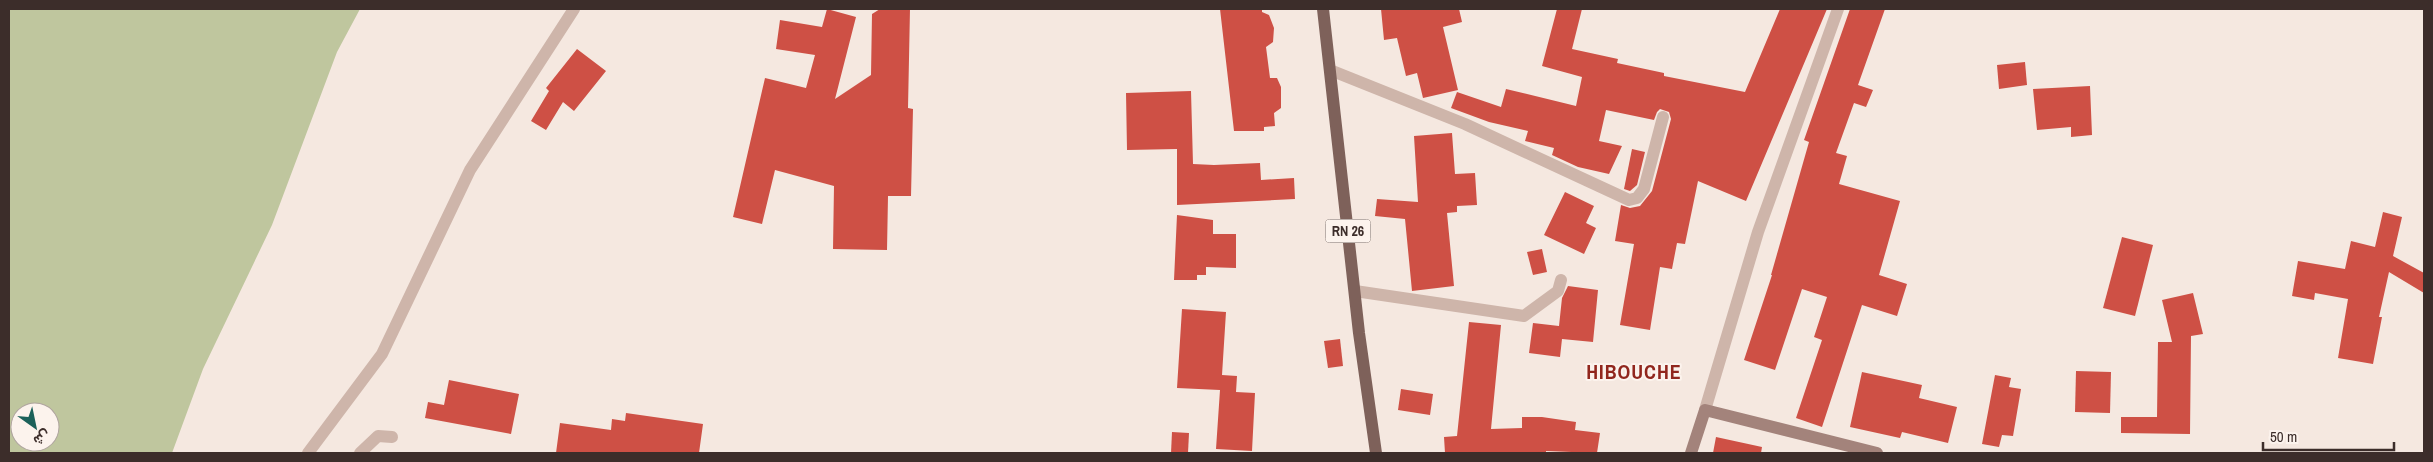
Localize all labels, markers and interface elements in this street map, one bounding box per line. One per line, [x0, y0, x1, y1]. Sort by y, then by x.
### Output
road number: RN 26 [1326, 220, 1370, 242]
district label: HIBOUCHE [1586, 358, 1682, 385]
north arrow [10, 402, 60, 452]
scale bar [2263, 420, 2394, 452]
text: ش [30, 426, 54, 450]
text: 50 m [2270, 426, 2297, 447]

